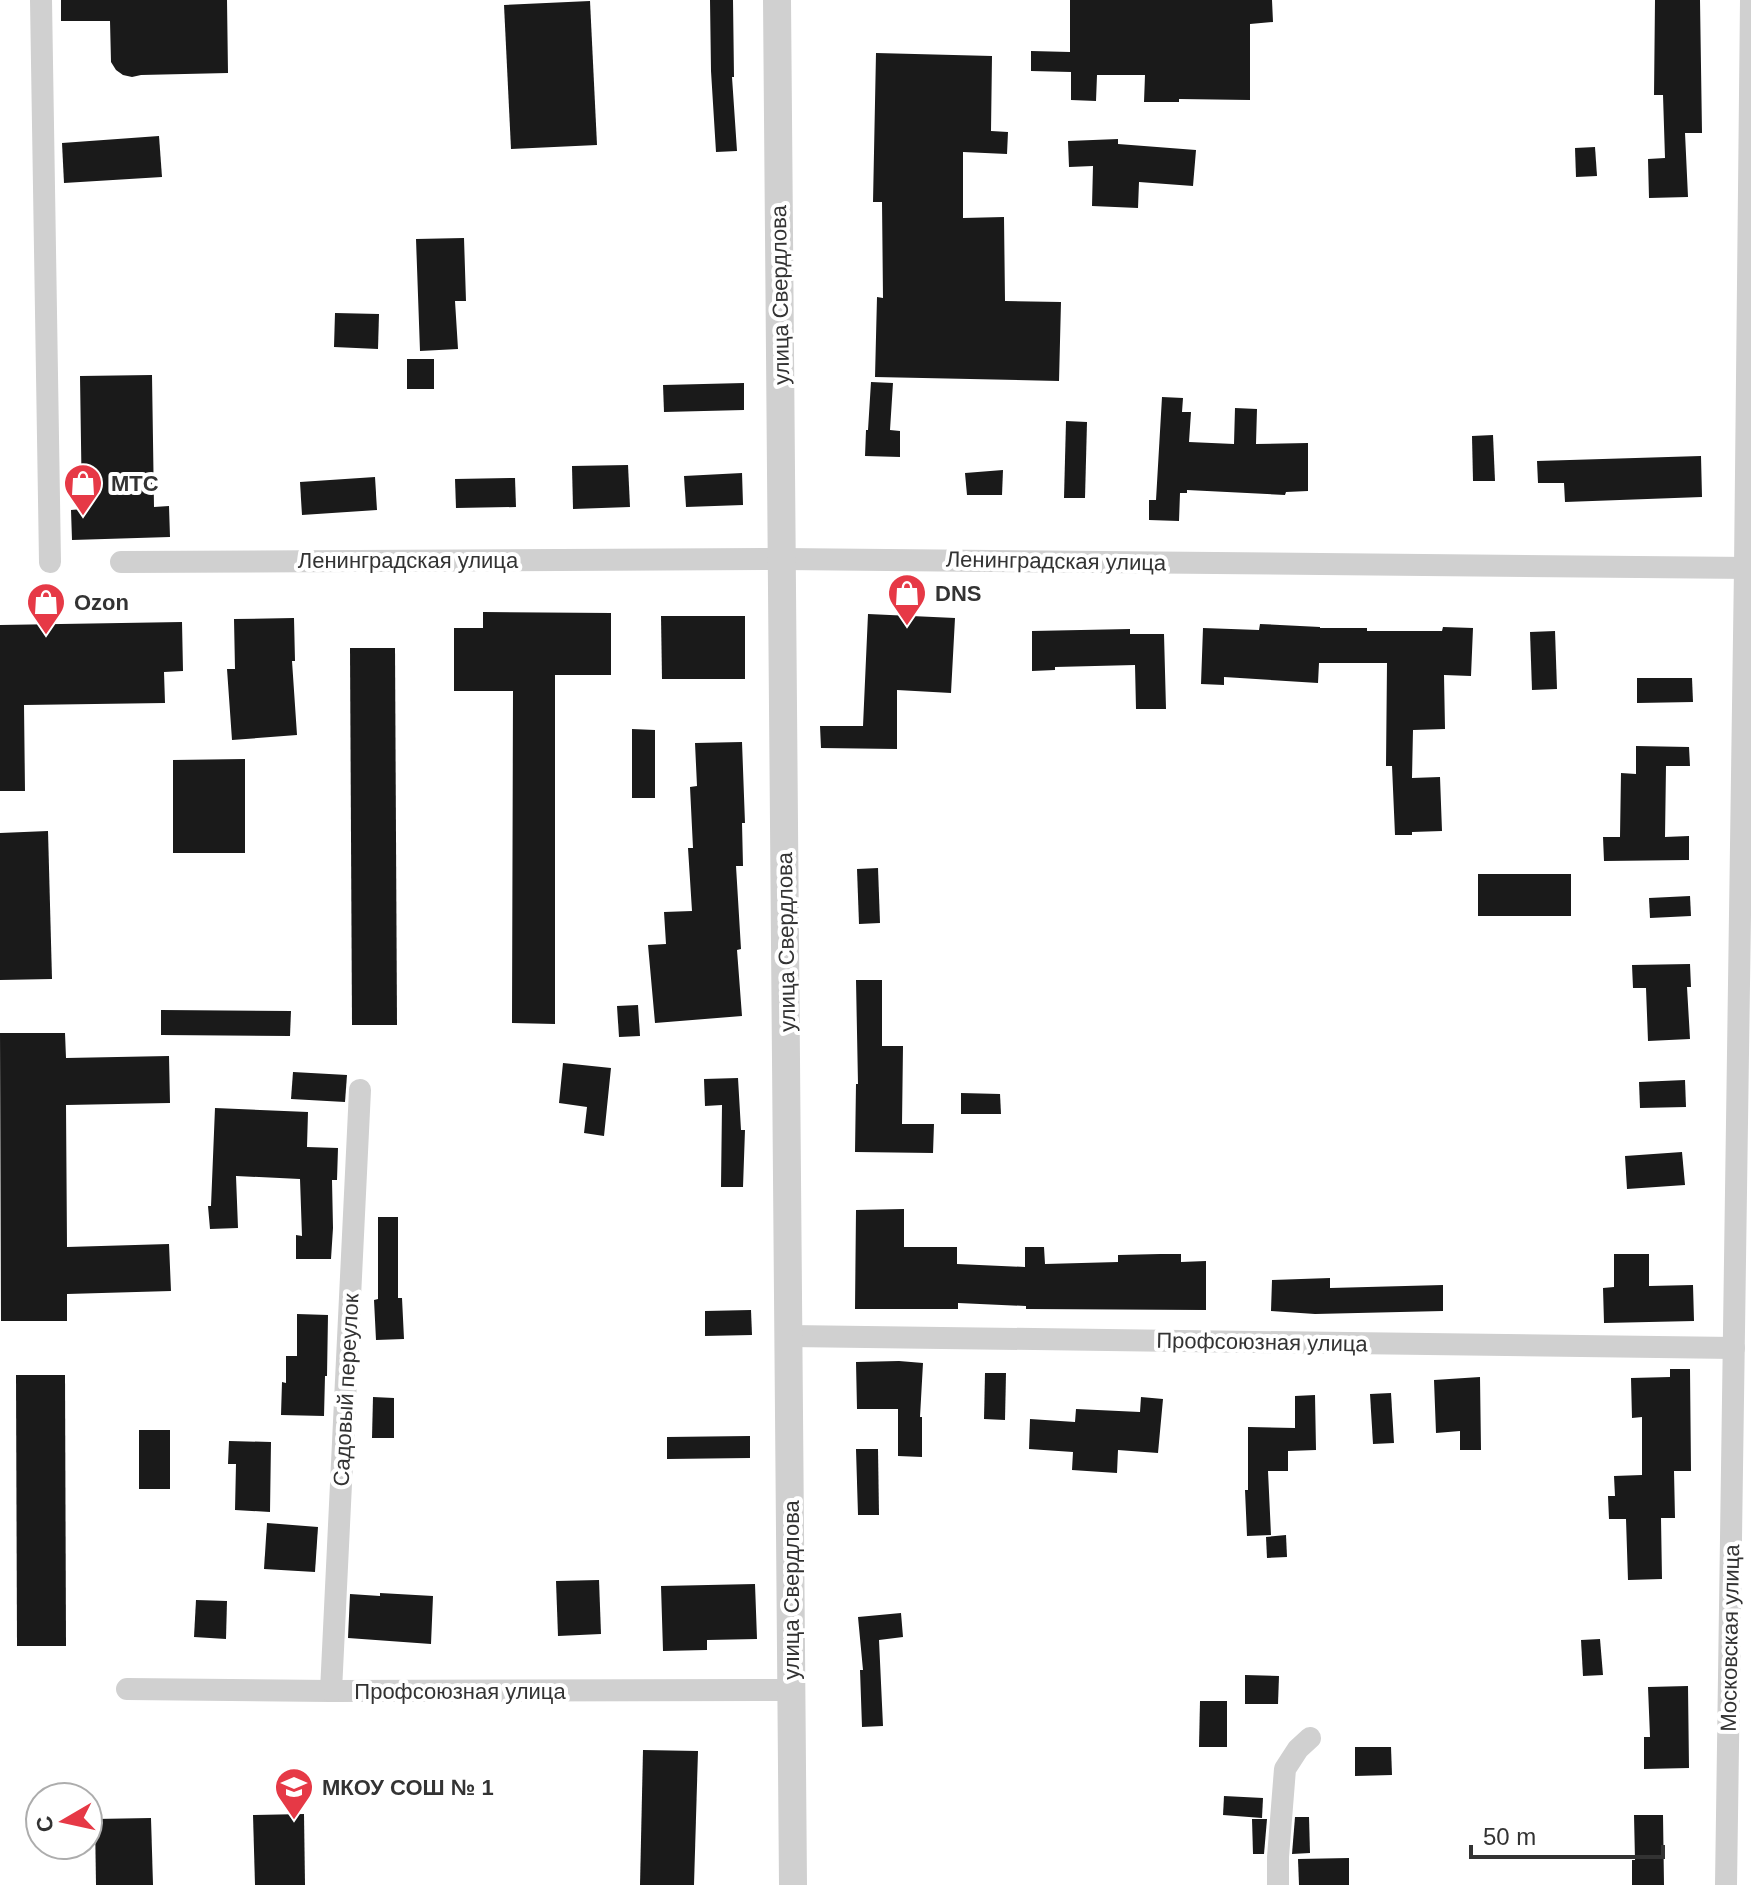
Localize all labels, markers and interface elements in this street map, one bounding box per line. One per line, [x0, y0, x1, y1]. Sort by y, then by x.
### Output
street label: улица Свердлова [766, 204, 794, 385]
shop icon: МТС [62, 462, 104, 517]
place label: МТС [111, 471, 159, 496]
street label: Ленинградская улица [946, 547, 1167, 575]
street label: Ленинградская улица [298, 548, 519, 573]
shop icon: DNS [886, 572, 928, 627]
shop icon: Ozon [25, 581, 67, 636]
place label: DNS [935, 581, 981, 606]
place label: Ozon [74, 590, 129, 615]
street label: улица Свердлова [772, 851, 800, 1032]
street label: Садовый переулок [328, 1293, 364, 1487]
street label: Профсоюзная улица [1156, 1328, 1369, 1356]
street label: улица Свердлова [779, 1499, 804, 1680]
street label: Московская улица [1716, 1543, 1744, 1732]
street label: Профсоюзная улица [354, 1679, 566, 1704]
school or university icon: МКОУ СОШ № 1 [273, 1766, 315, 1821]
place label: МКОУ СОШ № 1 [322, 1775, 494, 1800]
north arrow [24, 1781, 104, 1861]
scale bar [1471, 1809, 1663, 1859]
text: С [31, 1814, 58, 1834]
text: 50 m [1483, 1823, 1536, 1850]

